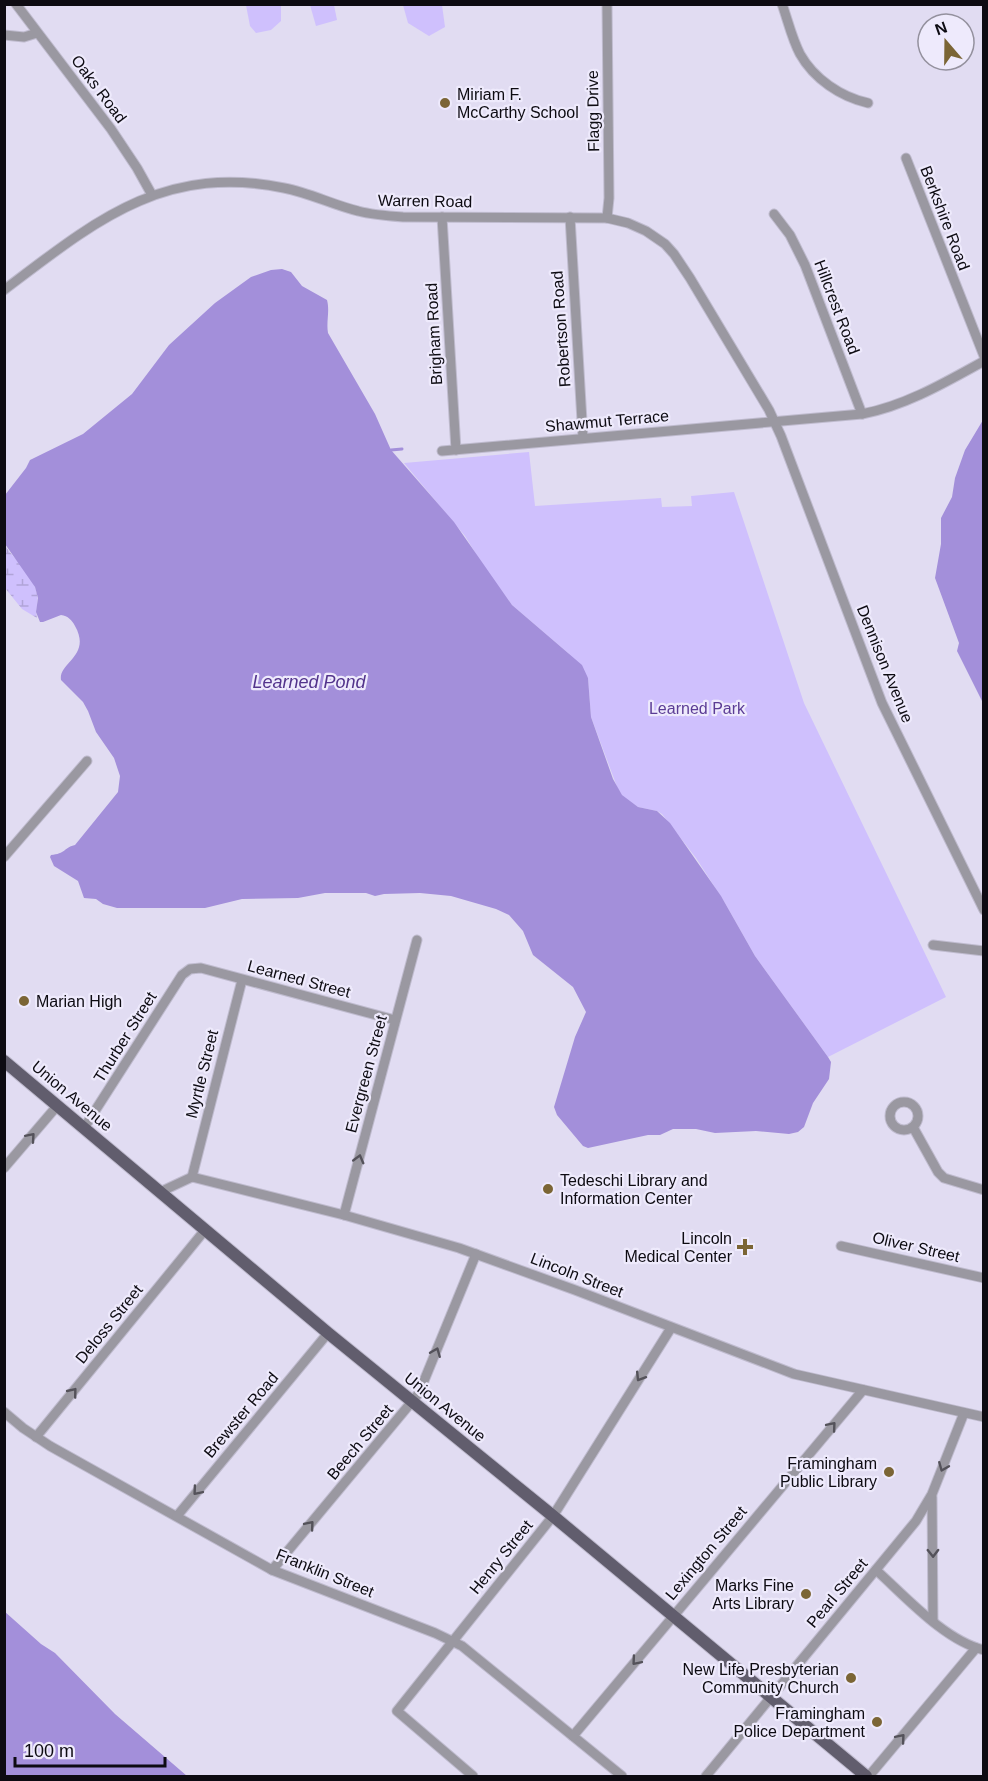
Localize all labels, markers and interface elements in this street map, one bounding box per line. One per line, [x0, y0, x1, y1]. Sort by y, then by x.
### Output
north arrow [916, 12, 976, 72]
text: N [933, 18, 949, 38]
street label: Oaks Road [68, 52, 130, 126]
street label: Flagg Drive [584, 70, 602, 152]
place label: Miriam F. McCarthy School [457, 86, 579, 121]
marker: Miriam F. McCarthy School [438, 96, 452, 110]
street label: Berkshire Road [917, 163, 973, 273]
street label: Warren Road [378, 192, 472, 210]
street label: Hillcrest Road [811, 257, 863, 357]
street label: Robertson Road [548, 270, 574, 388]
street label: Brigham Road [423, 282, 445, 386]
street label: Shawmut Terrace [544, 407, 670, 435]
street label: Dennison Avenue [854, 603, 916, 725]
water label: Learned Pond [252, 672, 367, 692]
park label: Learned Park [649, 700, 746, 717]
street label: Learned Street [246, 957, 353, 1001]
street label: Thurber Street [90, 988, 160, 1085]
place label: Marian High [36, 993, 122, 1010]
marker: Marian High [17, 994, 31, 1008]
street label: Evergreen Street [342, 1013, 390, 1135]
street label: Myrtle Street [183, 1027, 221, 1120]
street label: Union Avenue [28, 1058, 116, 1135]
one-way arrow [24, 1133, 35, 1144]
one-way arrow [352, 1154, 364, 1165]
place label: Tedeschi Library and Information Center [560, 1172, 708, 1207]
marker: Tedeschi Library and Information Center [541, 1182, 555, 1196]
street label: Oliver Street [871, 1229, 962, 1265]
place label: Lincoln Medical Center [624, 1230, 733, 1265]
marker: Lincoln Medical Center [736, 1238, 754, 1256]
street label: Lincoln Street [528, 1250, 626, 1301]
street label: Deloss Street [72, 1281, 146, 1367]
one-way arrow [429, 1347, 442, 1357]
street label: Brewster Road [200, 1369, 282, 1461]
street label: Union Avenue [401, 1369, 489, 1445]
one-way arrow [636, 1371, 647, 1382]
one-way arrow [66, 1388, 77, 1399]
street label: Beech Street [324, 1401, 397, 1483]
one-way arrow [825, 1422, 836, 1433]
place label: Framingham Public Library [780, 1455, 877, 1490]
one-way arrow [938, 1461, 950, 1472]
marker: Framingham Public Library [882, 1465, 896, 1479]
one-way arrow [193, 1485, 204, 1496]
street label: Lexington Street [662, 1502, 750, 1603]
street label: Henry Street [466, 1516, 536, 1597]
one-way arrow [303, 1521, 314, 1532]
street label: Franklin Street [274, 1546, 377, 1601]
one-way arrow [926, 1548, 939, 1557]
street label: Pearl Street [803, 1555, 871, 1631]
place label: Marks Fine Arts Library [712, 1577, 794, 1612]
marker: Marks Fine Arts Library [799, 1587, 813, 1601]
one-way arrow [632, 1654, 643, 1665]
place label: New Life Presbyterian Community Church [682, 1661, 839, 1696]
marker: New Life Presbyterian Community Church [844, 1671, 858, 1685]
place label: Framingham Police Department [733, 1705, 866, 1740]
marker: Framingham Police Department [870, 1715, 884, 1729]
scale bar [15, 1730, 165, 1768]
one-way arrow [894, 1734, 905, 1745]
text: 100 m [24, 1741, 74, 1761]

